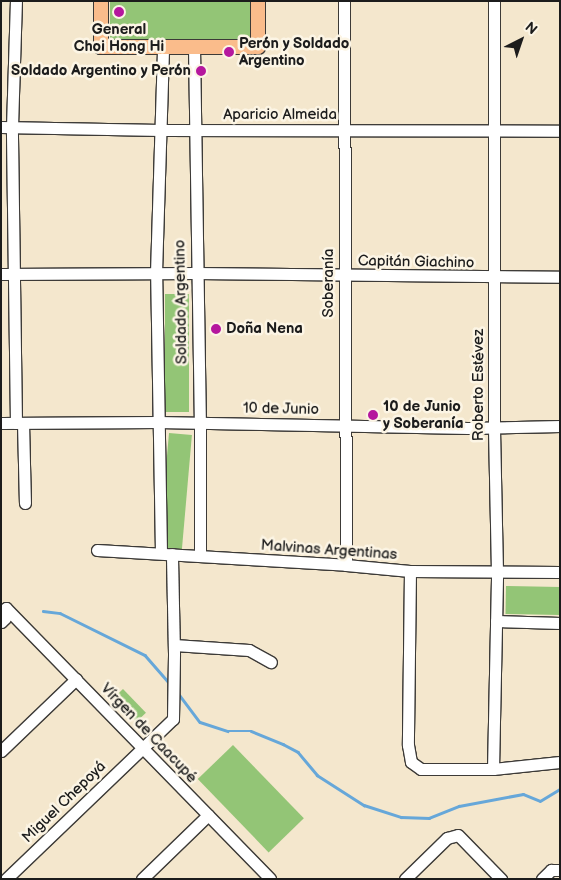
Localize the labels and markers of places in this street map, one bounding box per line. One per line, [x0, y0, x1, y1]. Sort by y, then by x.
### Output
marker: General Choi Hong Hi [113, 6, 125, 18]
place label: General Choi Hong Hi [74, 20, 164, 55]
place label: Perón y Soldado Argentino [239, 34, 350, 69]
marker: Perón y Soldado Argentino [223, 46, 235, 58]
place label: Soldado Argentino y Perón [10, 62, 191, 80]
marker: Soldado Argentino y Perón [195, 65, 207, 77]
place label: Doña Nena [226, 320, 303, 338]
marker: Doña Nena [210, 323, 222, 335]
place label: 10 de Junio y Soberanía [383, 397, 464, 432]
marker: 10 de Junio y Soberanía [367, 409, 379, 421]

